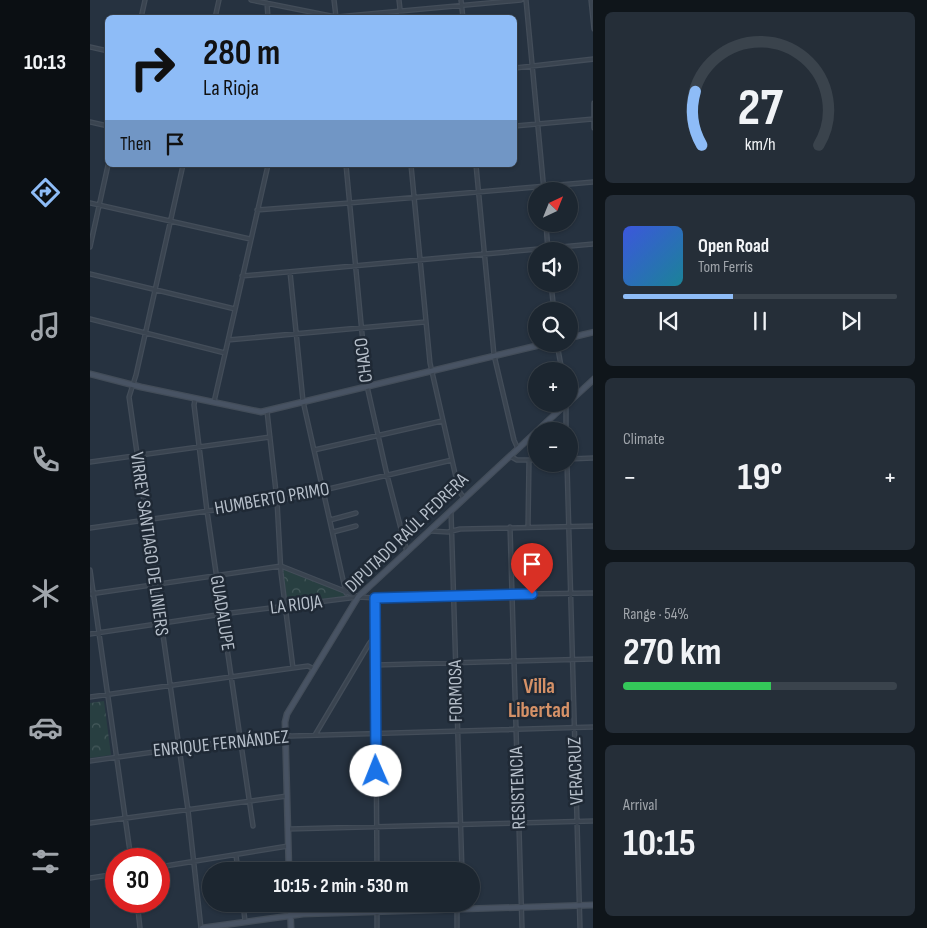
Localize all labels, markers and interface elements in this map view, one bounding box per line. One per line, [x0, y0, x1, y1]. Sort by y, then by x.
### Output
text: 280 m [203, 32, 280, 75]
icon: right [120, 35, 185, 100]
text: 10:13 [24, 49, 66, 76]
text: La Rioja [203, 75, 259, 102]
text: 27 [737, 77, 783, 140]
icon: arrive [161, 130, 189, 158]
text: Then [120, 133, 151, 156]
text: km/h [745, 134, 775, 155]
icon: directions [28, 175, 63, 210]
north arrow [528, 182, 578, 232]
map controls [528, 182, 578, 472]
text: Open Road [698, 235, 769, 258]
button: sound [528, 242, 578, 292]
text: Tom Ferris [698, 258, 753, 277]
button: search [528, 302, 578, 352]
icon: previous [655, 307, 683, 335]
icon: pause [746, 307, 774, 335]
icon: next [837, 307, 865, 335]
icon: music [28, 309, 63, 344]
street label: CHACO [350, 336, 378, 384]
button: + [528, 362, 578, 412]
button: − [528, 422, 578, 472]
text: Climate [623, 430, 665, 449]
icon: phone [28, 442, 63, 477]
street label: VIRREY SANTIAGO DE LINIERS [125, 451, 173, 637]
text: 19° [738, 455, 782, 500]
text: − [623, 461, 637, 494]
text: + [883, 461, 897, 494]
street label: DIPUTADO RAÚL PEDRERA [341, 468, 474, 598]
street label: HUMBERTO PRIMO [213, 478, 331, 520]
pin [511, 543, 553, 594]
icon: arrive [518, 550, 546, 578]
street label: GUADALUPE [205, 574, 239, 652]
icon: climate [28, 576, 63, 611]
street label: LA RIOJA [269, 590, 324, 620]
text: Range · 54% [623, 605, 689, 624]
text: 270 km [623, 630, 721, 675]
street label: FORMOSA [444, 659, 468, 722]
district label: Villa Libertad [508, 674, 570, 723]
icon: car [28, 710, 63, 745]
street label: ENRIQUE FERNÁNDEZ [152, 725, 290, 763]
street label: VERACRUZ [563, 736, 589, 805]
position arrow [349, 744, 401, 796]
street label: RESISTENCIA [505, 745, 531, 830]
text: Arrival [623, 796, 657, 815]
text: 10:15 [623, 821, 696, 866]
icon: filters [28, 844, 63, 879]
speed limit sign: 30 [105, 848, 170, 913]
text: 10:15 · 2 min · 530 m [274, 875, 408, 898]

